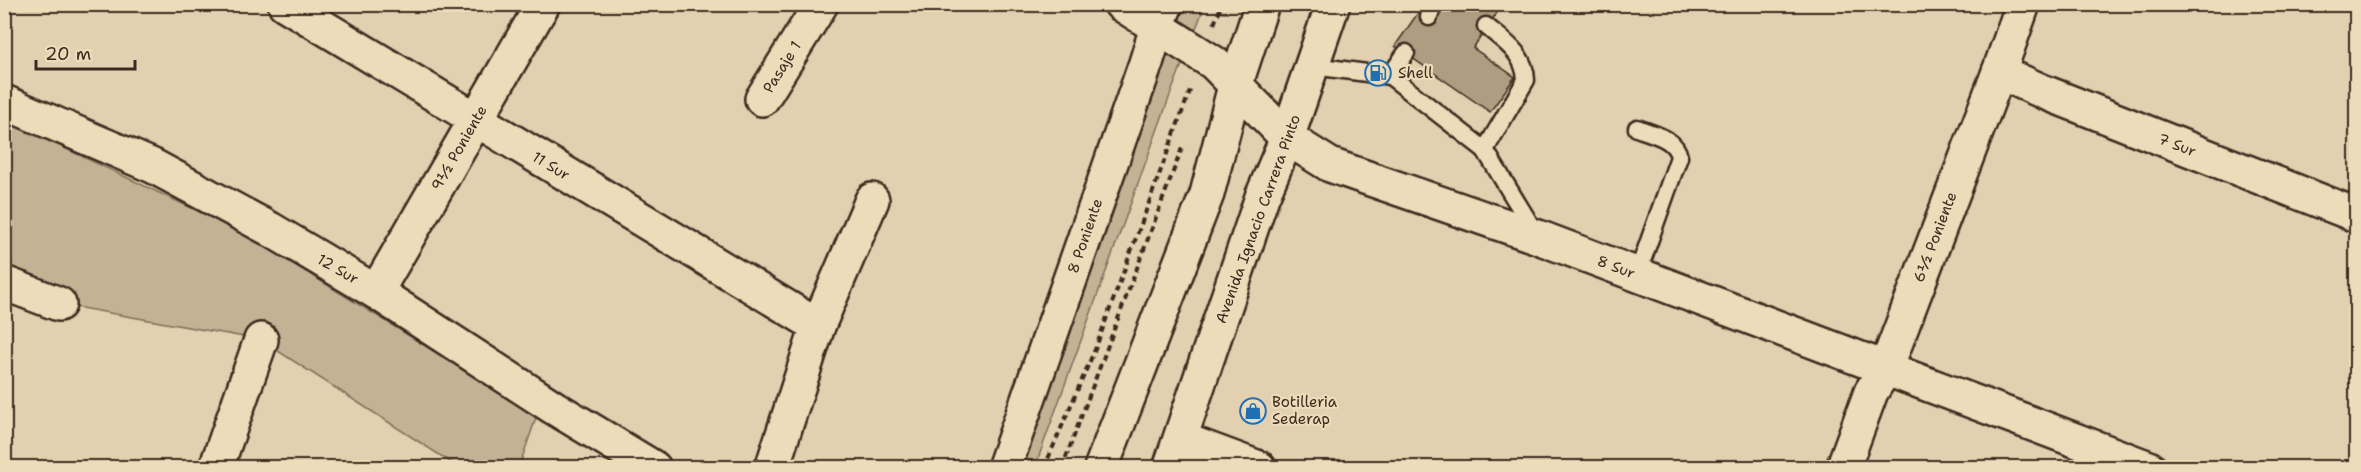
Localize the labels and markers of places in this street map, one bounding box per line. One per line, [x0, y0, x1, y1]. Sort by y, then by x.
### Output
fuel station icon: Shell [1363, 58, 1393, 88]
place label: Shell [1398, 63, 1433, 83]
place label: Botilleria Sederap [1272, 392, 1338, 429]
shop icon: Botilleria Sederap [1238, 396, 1268, 426]

